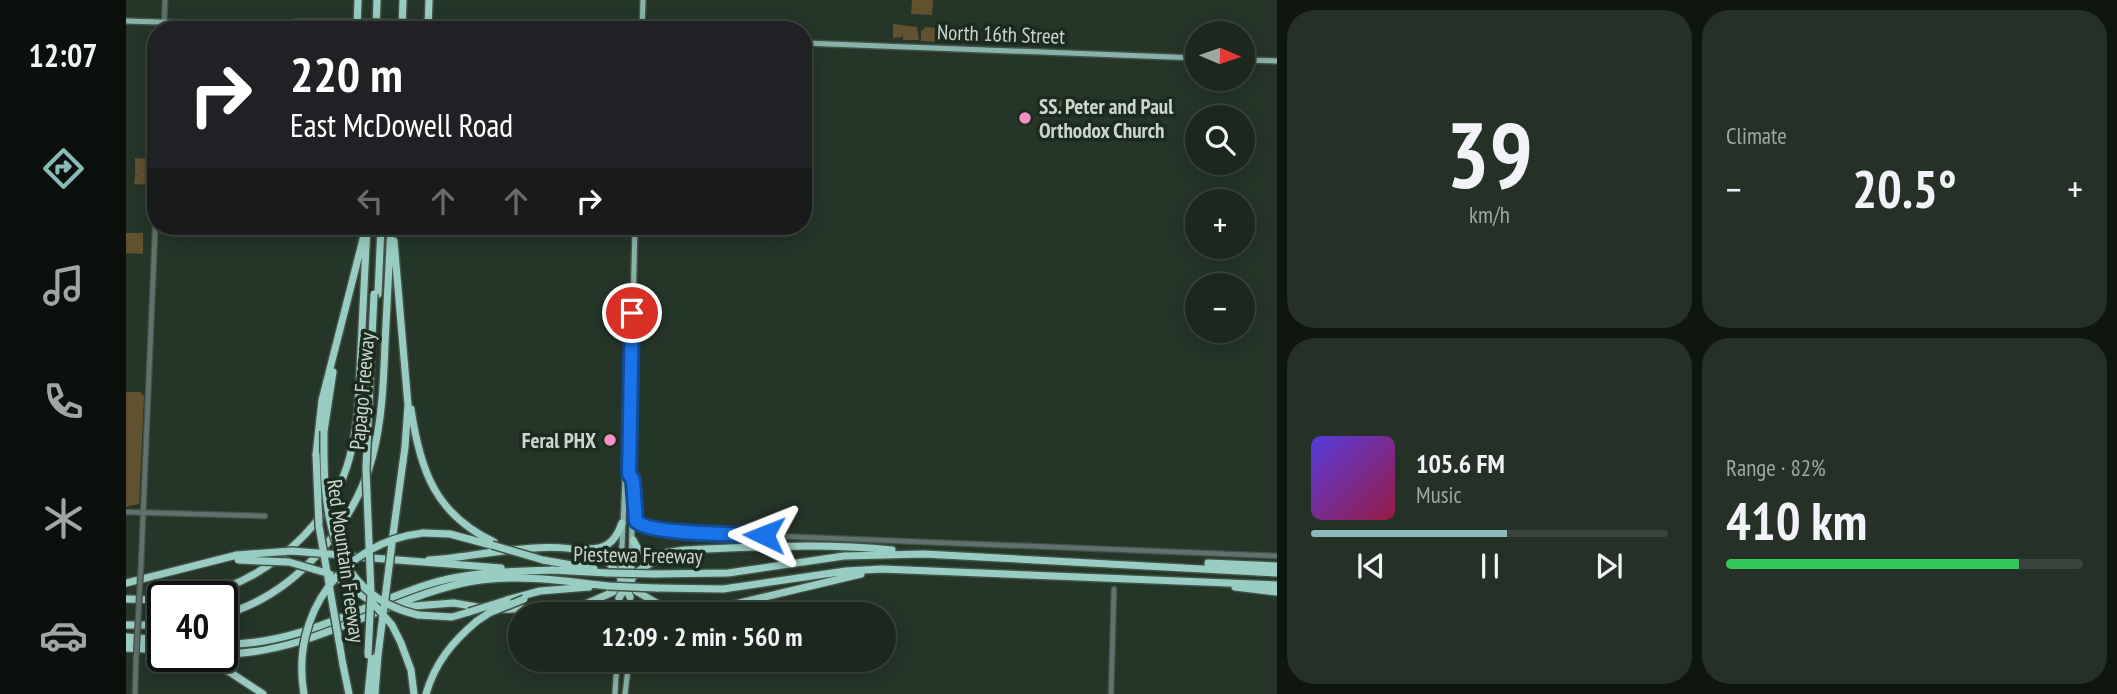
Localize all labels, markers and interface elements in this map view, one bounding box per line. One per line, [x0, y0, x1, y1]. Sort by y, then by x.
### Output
street label: North 16th Street [937, 18, 1066, 50]
north arrow [1185, 21, 1255, 91]
map controls [1185, 21, 1255, 343]
text: 12:07 [28, 34, 98, 76]
text: 220 m [290, 42, 403, 106]
icon: right [175, 49, 266, 140]
place label: SS. Peter and Paul Orthodox Church [1039, 93, 1174, 144]
text: 39 [1446, 95, 1533, 213]
text: East McDowell Road [290, 104, 513, 146]
button: search [1185, 105, 1255, 175]
marker: SS. Peter and Paul Orthodox Church [1017, 110, 1033, 126]
text: Climate [1726, 121, 1787, 150]
icon: directions [39, 144, 88, 193]
text: 20.5° [1852, 155, 1957, 222]
text: − [1726, 164, 1742, 213]
text: + [2067, 164, 2083, 213]
icon: left [351, 182, 389, 220]
icon: ahead [424, 182, 462, 220]
icon: ahead [497, 182, 535, 220]
icon: right [570, 182, 608, 220]
button: + [1185, 189, 1255, 259]
text: km/h [1469, 200, 1510, 229]
icon: music [39, 261, 88, 310]
button: − [1185, 273, 1255, 343]
pin [602, 283, 662, 343]
icon: arrive [613, 294, 651, 332]
street label: Papago Freeway [343, 331, 381, 451]
icon: phone [39, 377, 88, 426]
place label: Feral PHX [522, 427, 596, 454]
marker: Feral PHX [602, 432, 618, 448]
text: 105.6 FM [1416, 447, 1505, 480]
text: Range · 82% [1726, 453, 1826, 482]
street label: Red Mountain Freeway [321, 478, 371, 645]
text: Music [1416, 480, 1462, 509]
text: 410 km [1726, 487, 1867, 554]
icon: climate [39, 494, 88, 543]
position arrow [727, 498, 801, 572]
street label: Piestewa Freeway [573, 540, 703, 570]
icon: previous [1352, 547, 1390, 585]
icon: pause [1471, 547, 1509, 585]
icon: next [1590, 547, 1628, 585]
speed limit sign: 40 [147, 581, 238, 672]
icon: car [39, 611, 88, 660]
text: 12:09 · 2 min · 560 m [602, 620, 802, 653]

